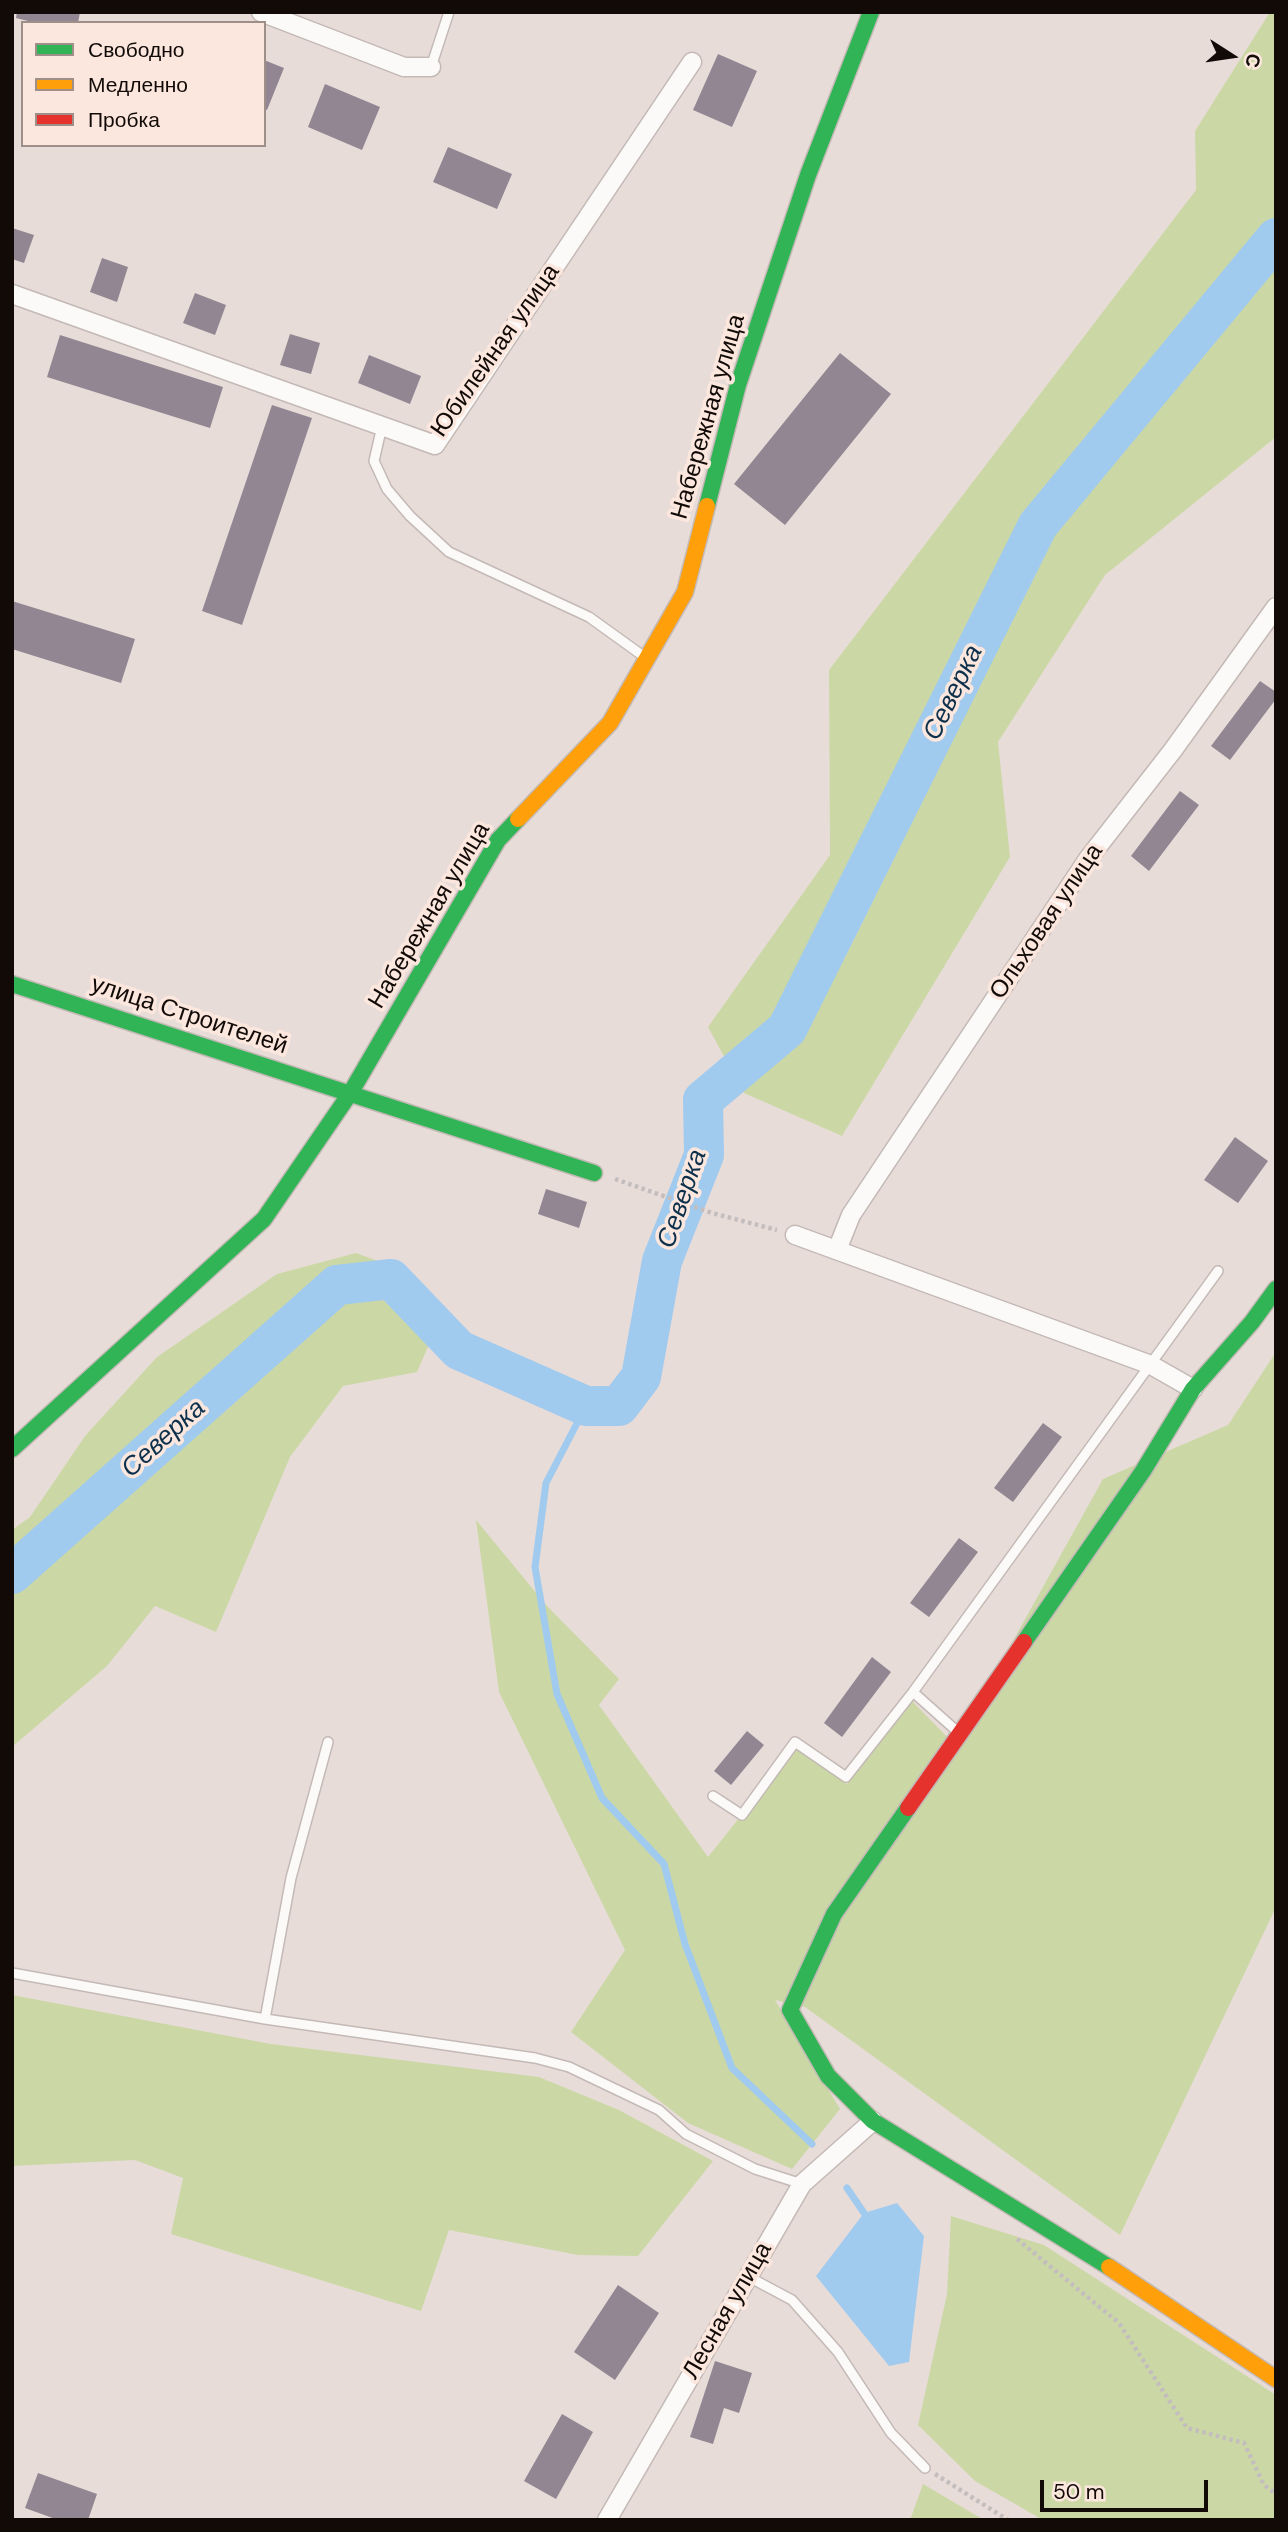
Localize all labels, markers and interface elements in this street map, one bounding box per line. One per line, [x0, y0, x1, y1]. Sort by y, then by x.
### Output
legend [21, 21, 266, 147]
north arrow [1197, 21, 1267, 91]
text: Свободно [88, 36, 185, 64]
text: С [1239, 51, 1267, 70]
text: Медленно [88, 71, 188, 99]
text: Пробка [88, 106, 160, 134]
street label: Юбилейная улица [426, 259, 566, 443]
street label: Набережная улица [666, 311, 752, 523]
water label: Северка [918, 640, 990, 746]
street label: Набережная улица [363, 818, 497, 1014]
street label: Ольховая улица [984, 839, 1110, 1005]
street label: улица Строителей [87, 971, 291, 1061]
water label: Северка [652, 1146, 714, 1252]
water label: Северка [116, 1393, 212, 1485]
street label: Лесная улица [677, 2238, 779, 2384]
scale bar [1043, 2466, 1211, 2510]
text: 50 m [1053, 2478, 1104, 2506]

